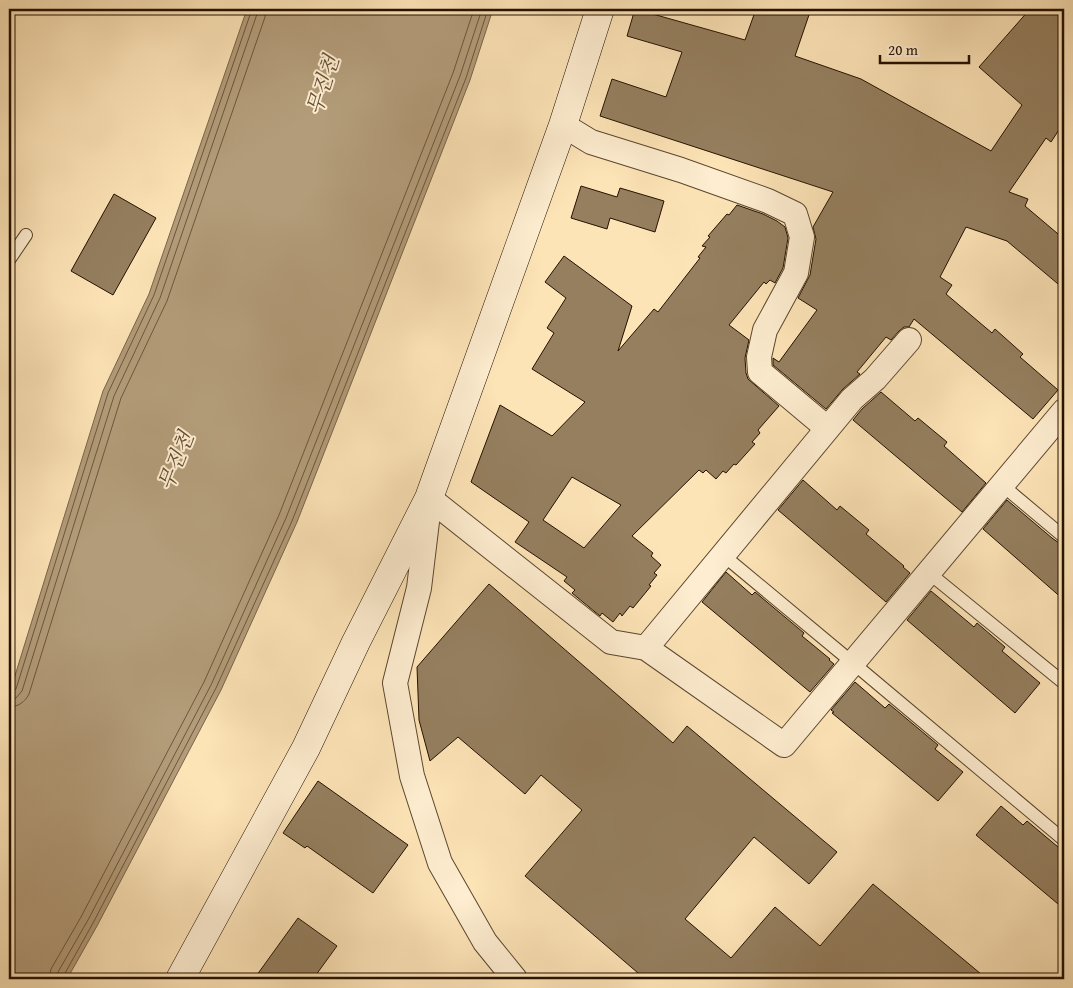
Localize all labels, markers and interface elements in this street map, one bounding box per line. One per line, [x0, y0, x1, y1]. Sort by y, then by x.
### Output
scale bar [880, 32, 969, 64]
text: 20 m [888, 39, 919, 60]
water label: 무진천 [298, 49, 347, 119]
water label: 무진천 [150, 425, 202, 495]

